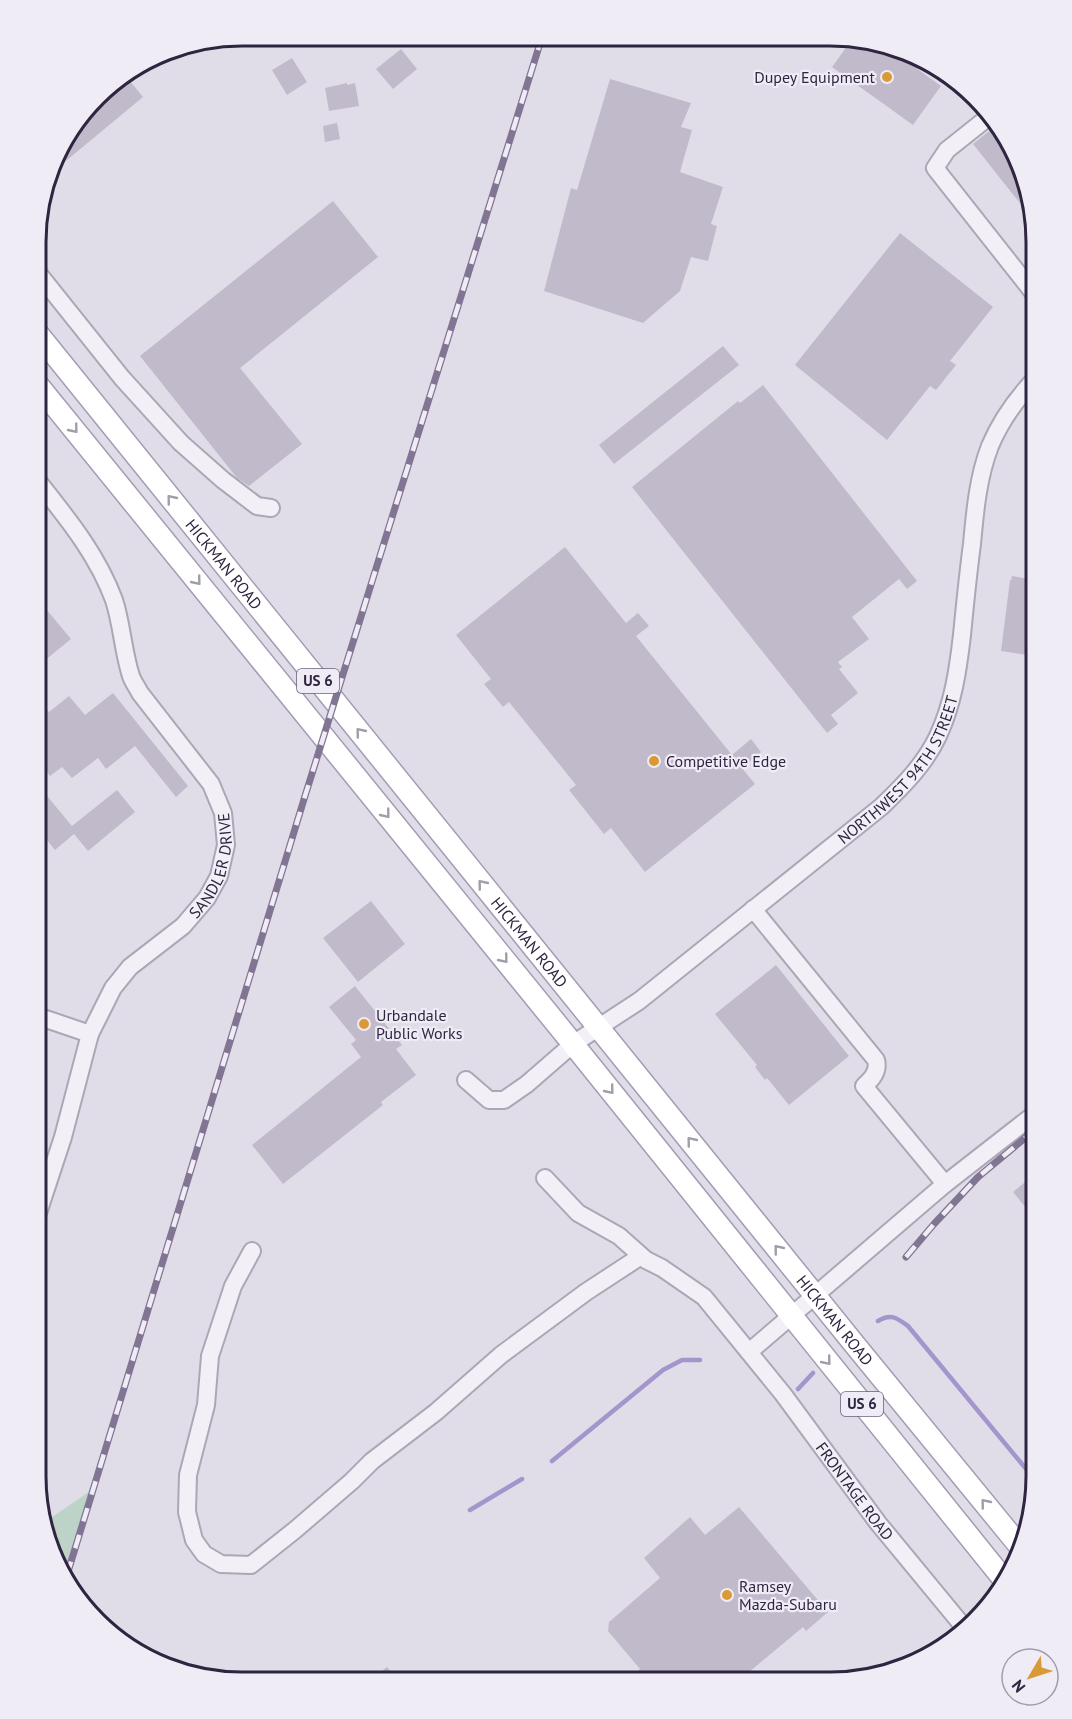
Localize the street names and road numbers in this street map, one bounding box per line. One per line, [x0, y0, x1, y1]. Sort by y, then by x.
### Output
street label: HICKMAN ROAD [181, 515, 267, 614]
road number: US 6 [297, 669, 339, 693]
street label: NORTHWEST 94TH STREET [833, 693, 962, 848]
street label: SANDLER DRIVE [184, 812, 236, 922]
street label: HICKMAN ROAD [487, 893, 572, 992]
street label: HICKMAN ROAD [792, 1271, 878, 1369]
road number: US 6 [841, 1392, 883, 1416]
street label: FRONTAGE ROAD [812, 1438, 898, 1544]

